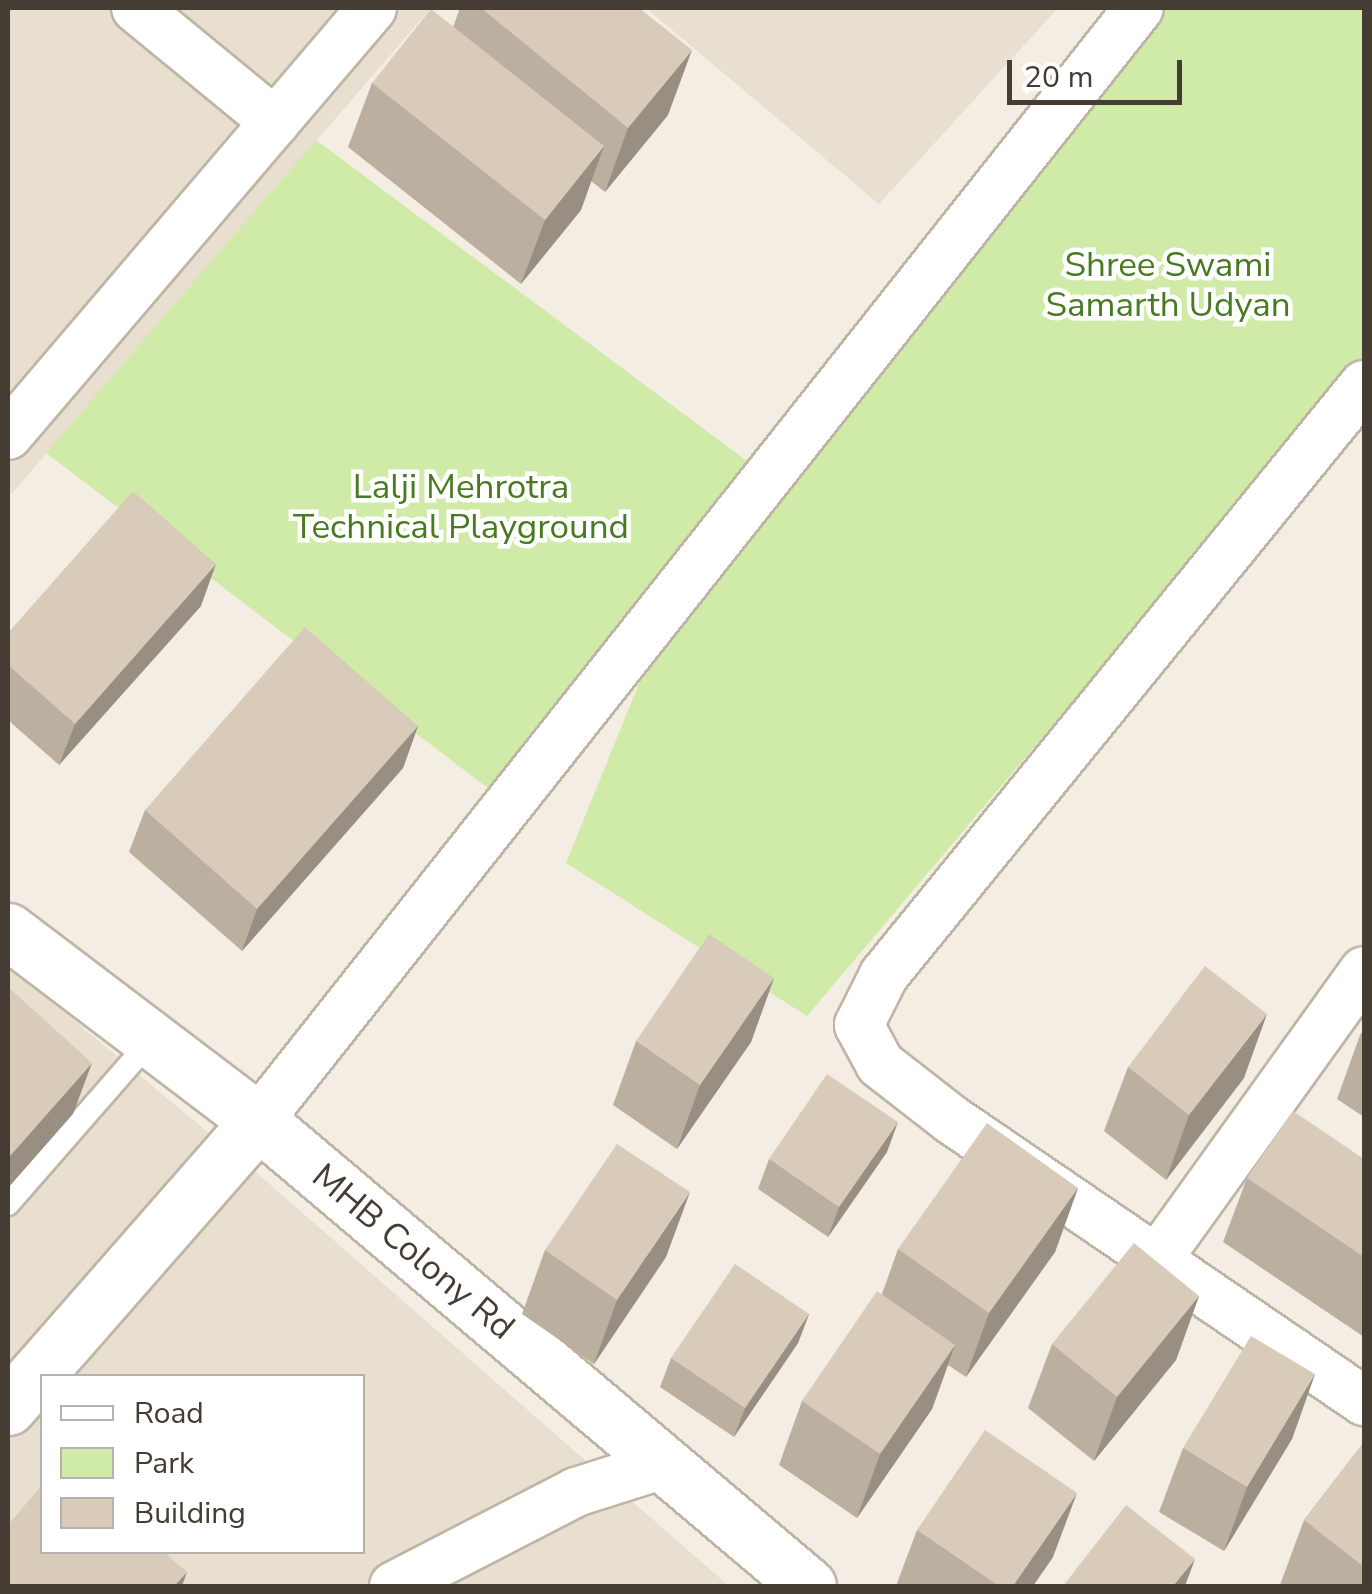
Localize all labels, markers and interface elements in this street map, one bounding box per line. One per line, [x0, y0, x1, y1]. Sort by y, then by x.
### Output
scale bar [1012, 40, 1187, 102]
text: 20 m [1024, 57, 1093, 98]
park label: Shree Swami Samarth Udyan [1045, 244, 1291, 326]
park label: Lalji Mehrotra Technical Playground [293, 466, 629, 548]
street label: MHB Colony Rd [303, 1155, 523, 1349]
legend [40, 1374, 365, 1554]
text: Road [134, 1393, 204, 1434]
text: Park [134, 1443, 194, 1484]
text: Building [134, 1493, 246, 1534]

